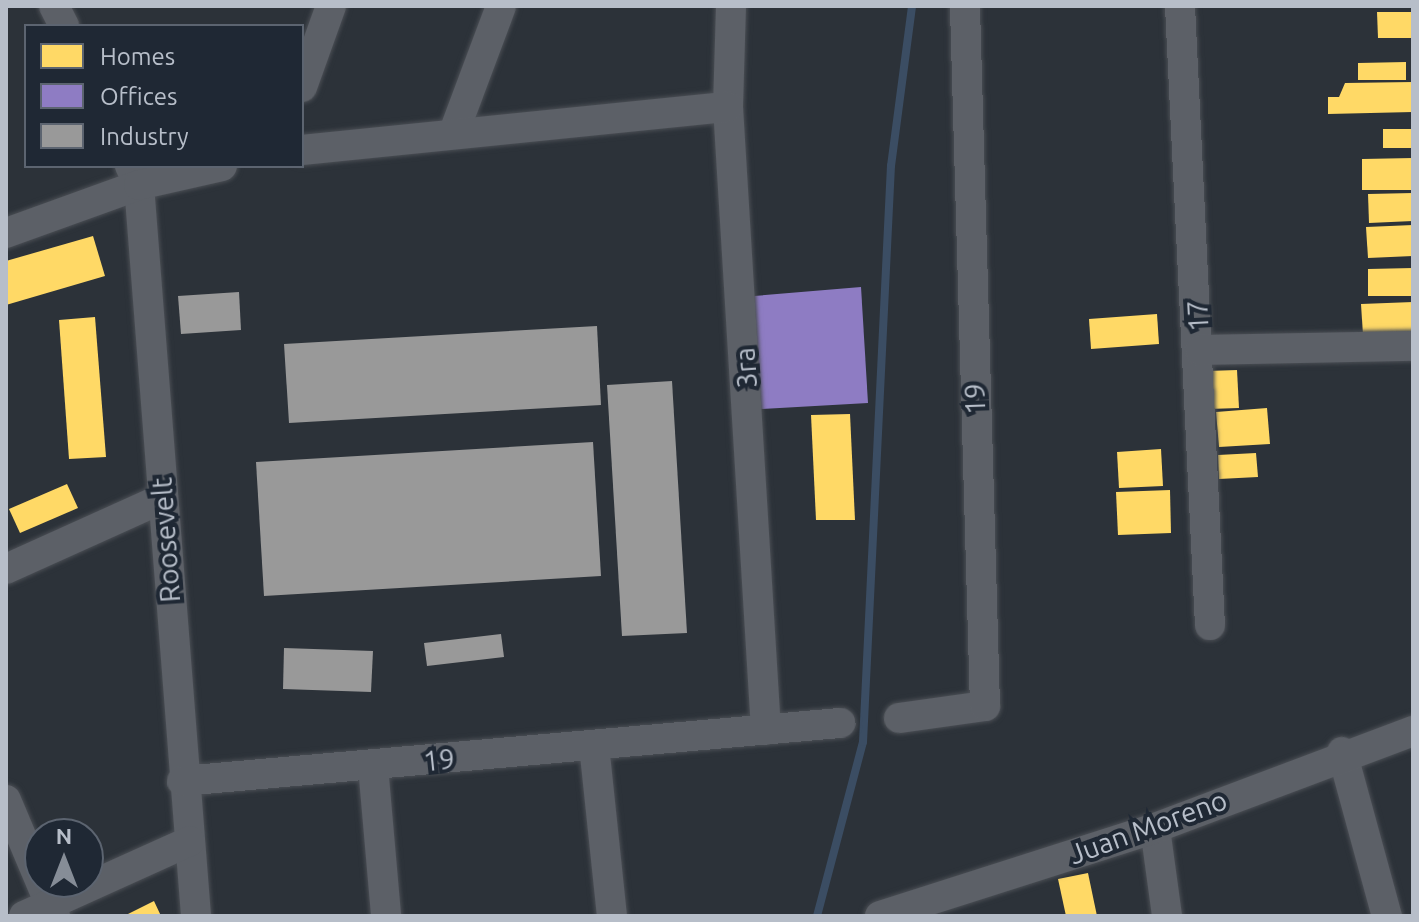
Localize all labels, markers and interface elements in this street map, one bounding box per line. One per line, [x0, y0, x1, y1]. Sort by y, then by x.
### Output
legend [24, 24, 304, 168]
text: Homes [100, 43, 175, 70]
text: Offices [100, 83, 178, 110]
text: Industry [100, 123, 189, 150]
street label: 17 [1180, 299, 1216, 333]
street label: 3ra [728, 346, 764, 390]
street label: 19 [958, 383, 992, 415]
street label: Roosevelt [145, 476, 187, 604]
street label: 19 [422, 742, 456, 778]
street label: Juan Moreno [1064, 783, 1232, 871]
north arrow [24, 818, 104, 898]
text: N [56, 823, 72, 848]

